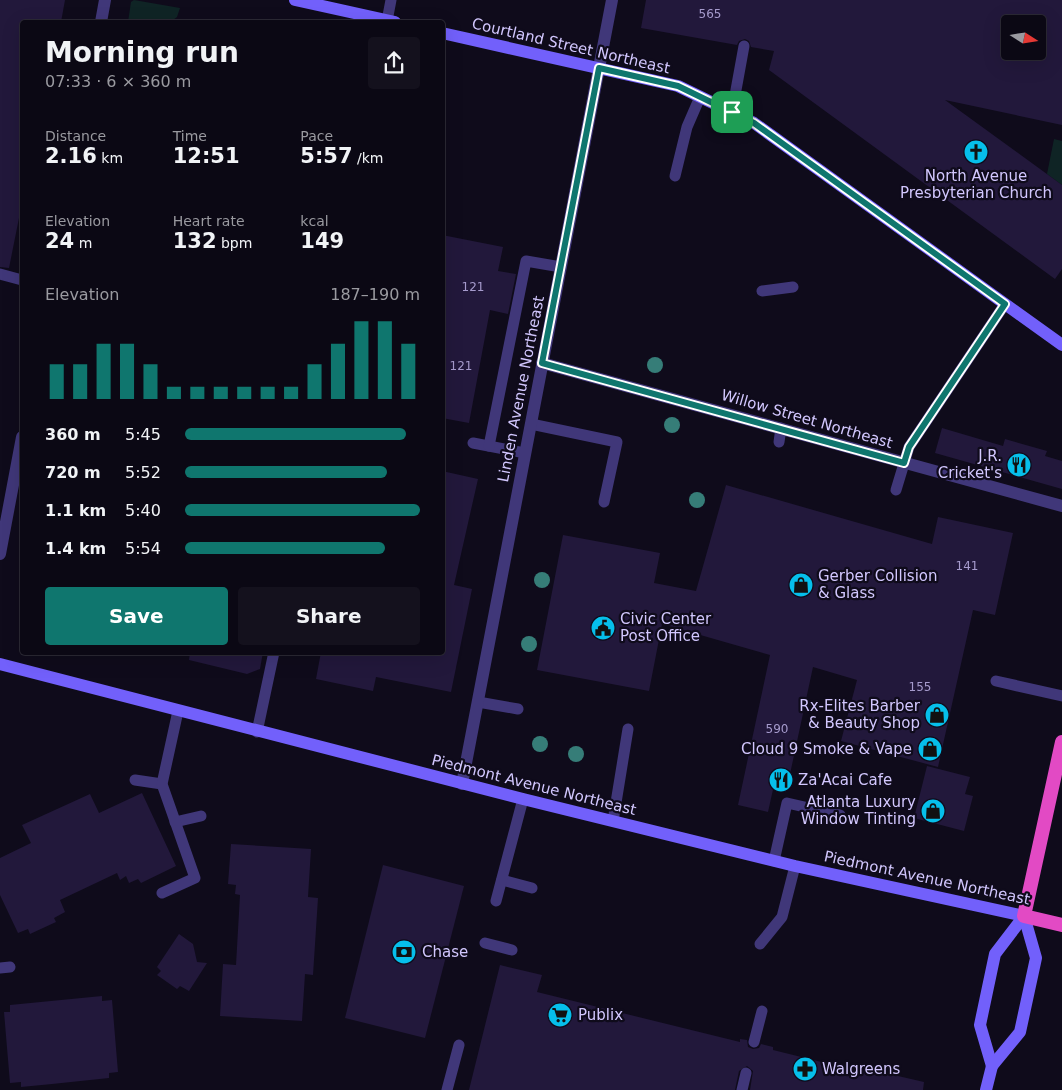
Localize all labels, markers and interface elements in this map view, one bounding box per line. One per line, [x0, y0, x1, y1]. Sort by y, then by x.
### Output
house number: 565 [699, 7, 721, 21]
street label: Courtland Street Northeast [470, 14, 672, 78]
north arrow [1001, 15, 1046, 60]
map controls [1001, 15, 1046, 60]
text: Morning run [45, 36, 239, 69]
button: share [368, 37, 420, 89]
text: 07:33 · 6 × 360 m [45, 72, 191, 91]
pin [711, 91, 753, 133]
icon: arrive [718, 98, 746, 126]
text: Distance [45, 128, 106, 144]
text: Time [173, 128, 207, 144]
text: Pace [300, 128, 333, 144]
church icon: North Avenue Presbyterian Church [963, 139, 989, 165]
text: 2.16 [45, 144, 97, 168]
text: 12:51 [173, 144, 240, 168]
text: 5:57 [300, 144, 353, 168]
text: km [97, 150, 123, 166]
text: /km [353, 150, 383, 166]
place label: North Avenue Presbyterian Church [900, 167, 1052, 202]
text: Elevation [45, 213, 110, 229]
text: Heart rate [173, 213, 245, 229]
text: kcal [300, 213, 329, 229]
text: 24 [45, 229, 74, 253]
text: 132 [173, 229, 217, 253]
text: 149 [300, 229, 344, 253]
text: m [74, 235, 92, 251]
text: bpm [217, 235, 252, 251]
house number: 121 [462, 280, 484, 294]
text: Elevation [45, 285, 119, 304]
text: 187–190 m [330, 285, 420, 304]
street label: Linden Avenue Northeast [494, 294, 548, 484]
house number: 121 [450, 359, 472, 373]
street label: Willow Street Northeast [719, 386, 895, 452]
text: 360 m [45, 425, 101, 444]
text: 5:45 [125, 425, 161, 444]
place label: J.R. Cricket's [938, 447, 1002, 482]
restaurant icon: J.R. Cricket's [1006, 452, 1032, 478]
text: 720 m [45, 463, 101, 482]
text: 5:52 [125, 463, 161, 482]
text: 1.1 km [45, 501, 106, 520]
text: 5:40 [125, 501, 161, 520]
text: 1.4 km [45, 539, 106, 558]
text: 5:54 [125, 539, 161, 558]
house number: 141 [956, 559, 978, 573]
place label: Gerber Collision & Glass [818, 567, 938, 602]
shop icon: Gerber Collision & Glass [788, 572, 814, 598]
button: Save [45, 587, 228, 645]
button: Share [238, 587, 420, 645]
place label: Civic Center Post Office [620, 610, 712, 645]
public building icon: Civic Center Post Office [590, 615, 616, 641]
house number: 155 [909, 680, 931, 694]
place label: Rx-Elites Barber & Beauty Shop [799, 697, 921, 732]
shop icon: Rx-Elites Barber & Beauty Shop [924, 702, 950, 728]
house number: 590 [766, 722, 788, 736]
shop icon: Cloud 9 Smoke & Vape [917, 736, 943, 762]
place label: Cloud 9 Smoke & Vape [741, 740, 912, 758]
street label: Piedmont Avenue Northeast [430, 751, 638, 819]
restaurant icon: Za'Acai Cafe [768, 767, 794, 793]
place label: Za'Acai Cafe [798, 771, 892, 789]
place label: Atlanta Luxury Window Tinting [801, 793, 916, 828]
shop icon: Atlanta Luxury Window Tinting [920, 798, 946, 824]
street label: Piedmont Avenue Northeast [822, 847, 1032, 909]
bank icon: Chase [391, 939, 417, 965]
place label: Chase [422, 943, 468, 961]
supermarket icon: Publix [547, 1002, 573, 1028]
place label: Publix [578, 1006, 623, 1024]
pharmacy icon: Walgreens [792, 1056, 818, 1082]
place label: Walgreens [822, 1060, 901, 1078]

